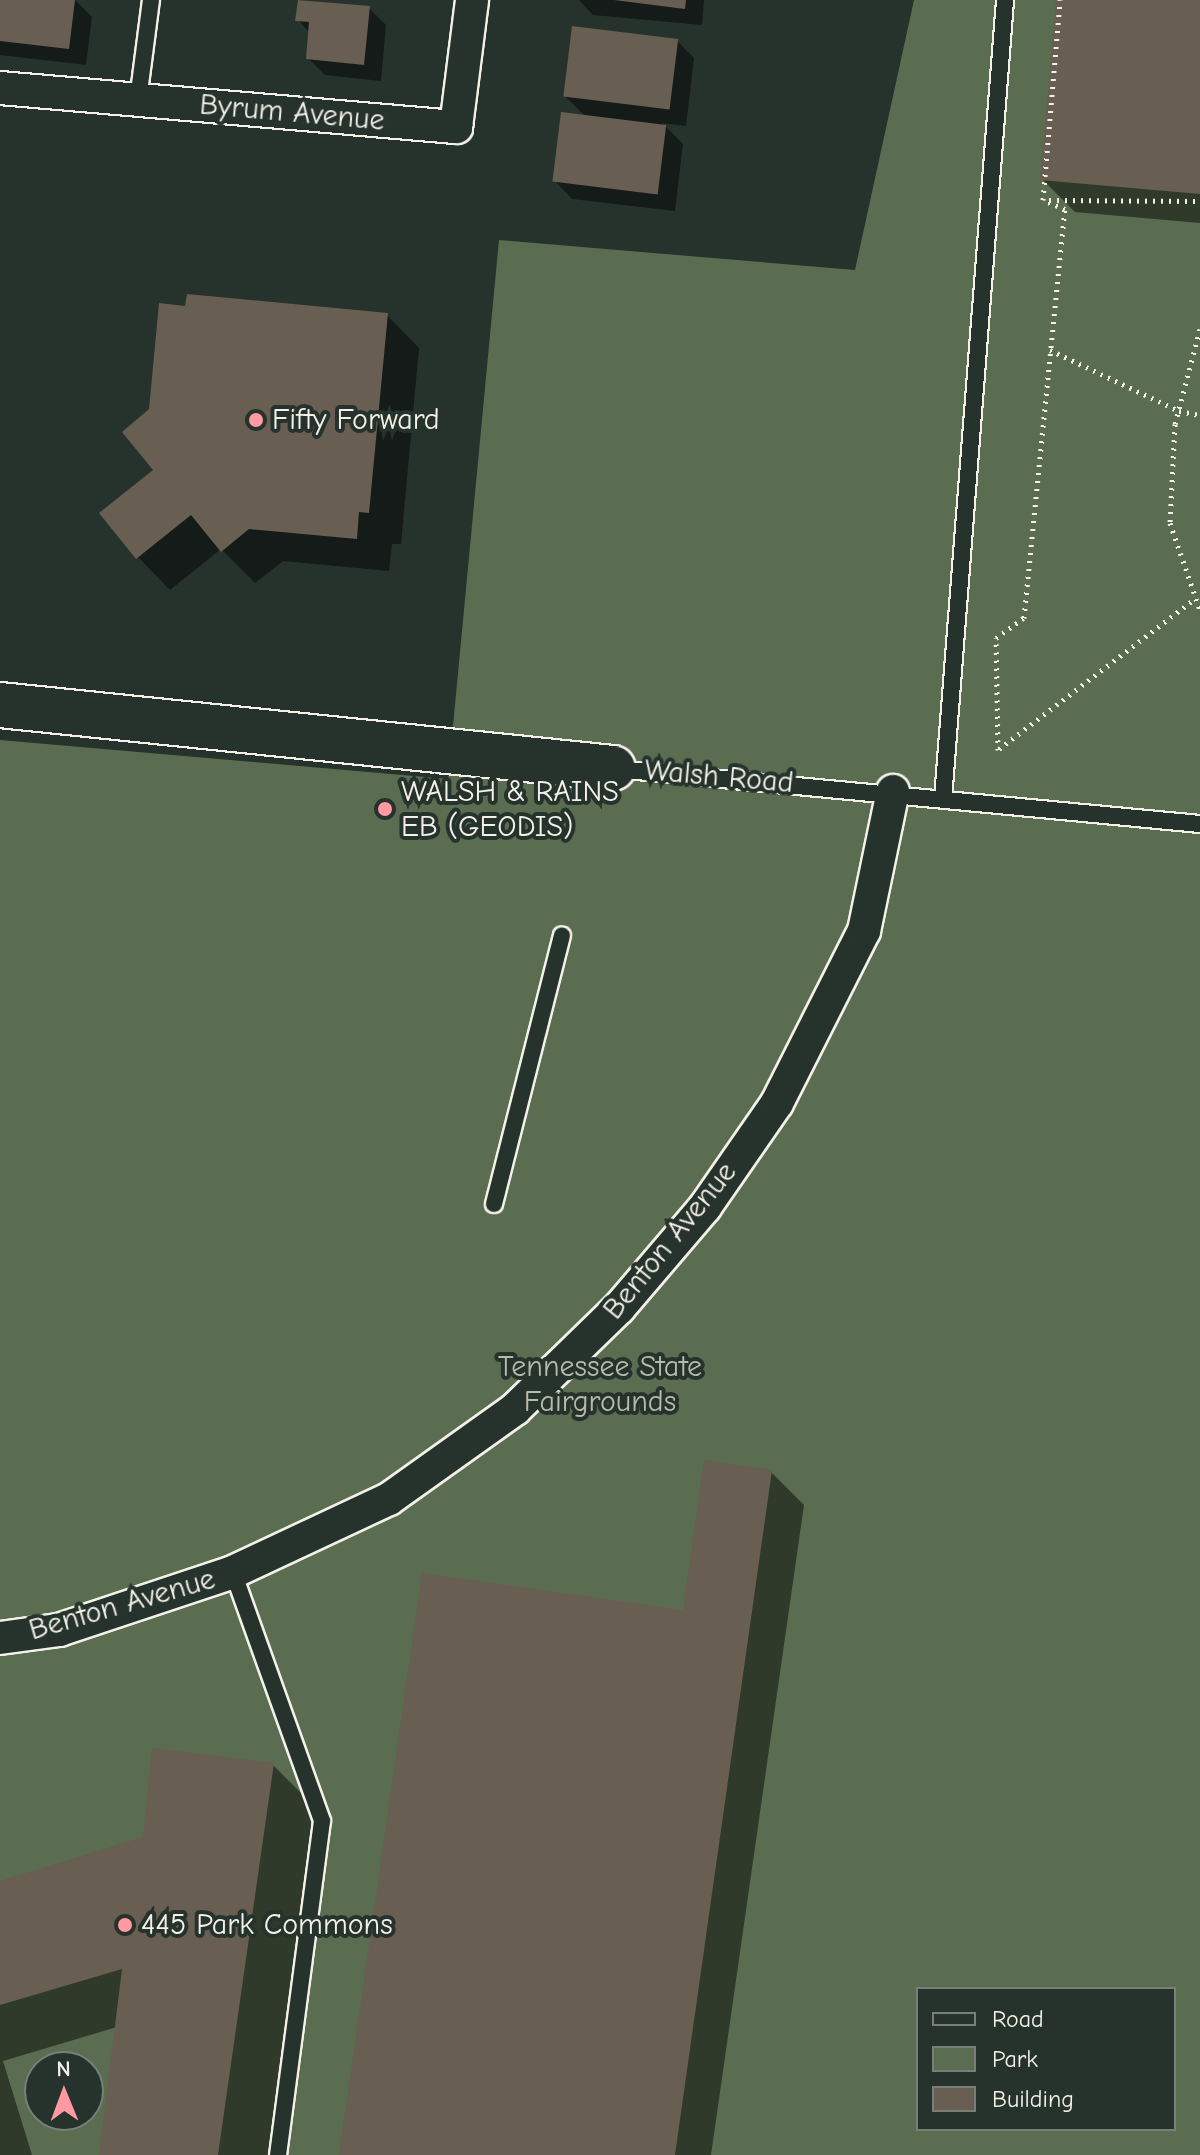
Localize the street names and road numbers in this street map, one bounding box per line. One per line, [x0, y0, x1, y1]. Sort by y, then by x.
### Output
street label: Byrum Avenue [198, 87, 386, 139]
street label: Walsh Road [643, 753, 795, 801]
street label: Benton Avenue [596, 1155, 744, 1327]
street label: Benton Avenue [25, 1561, 219, 1649]

